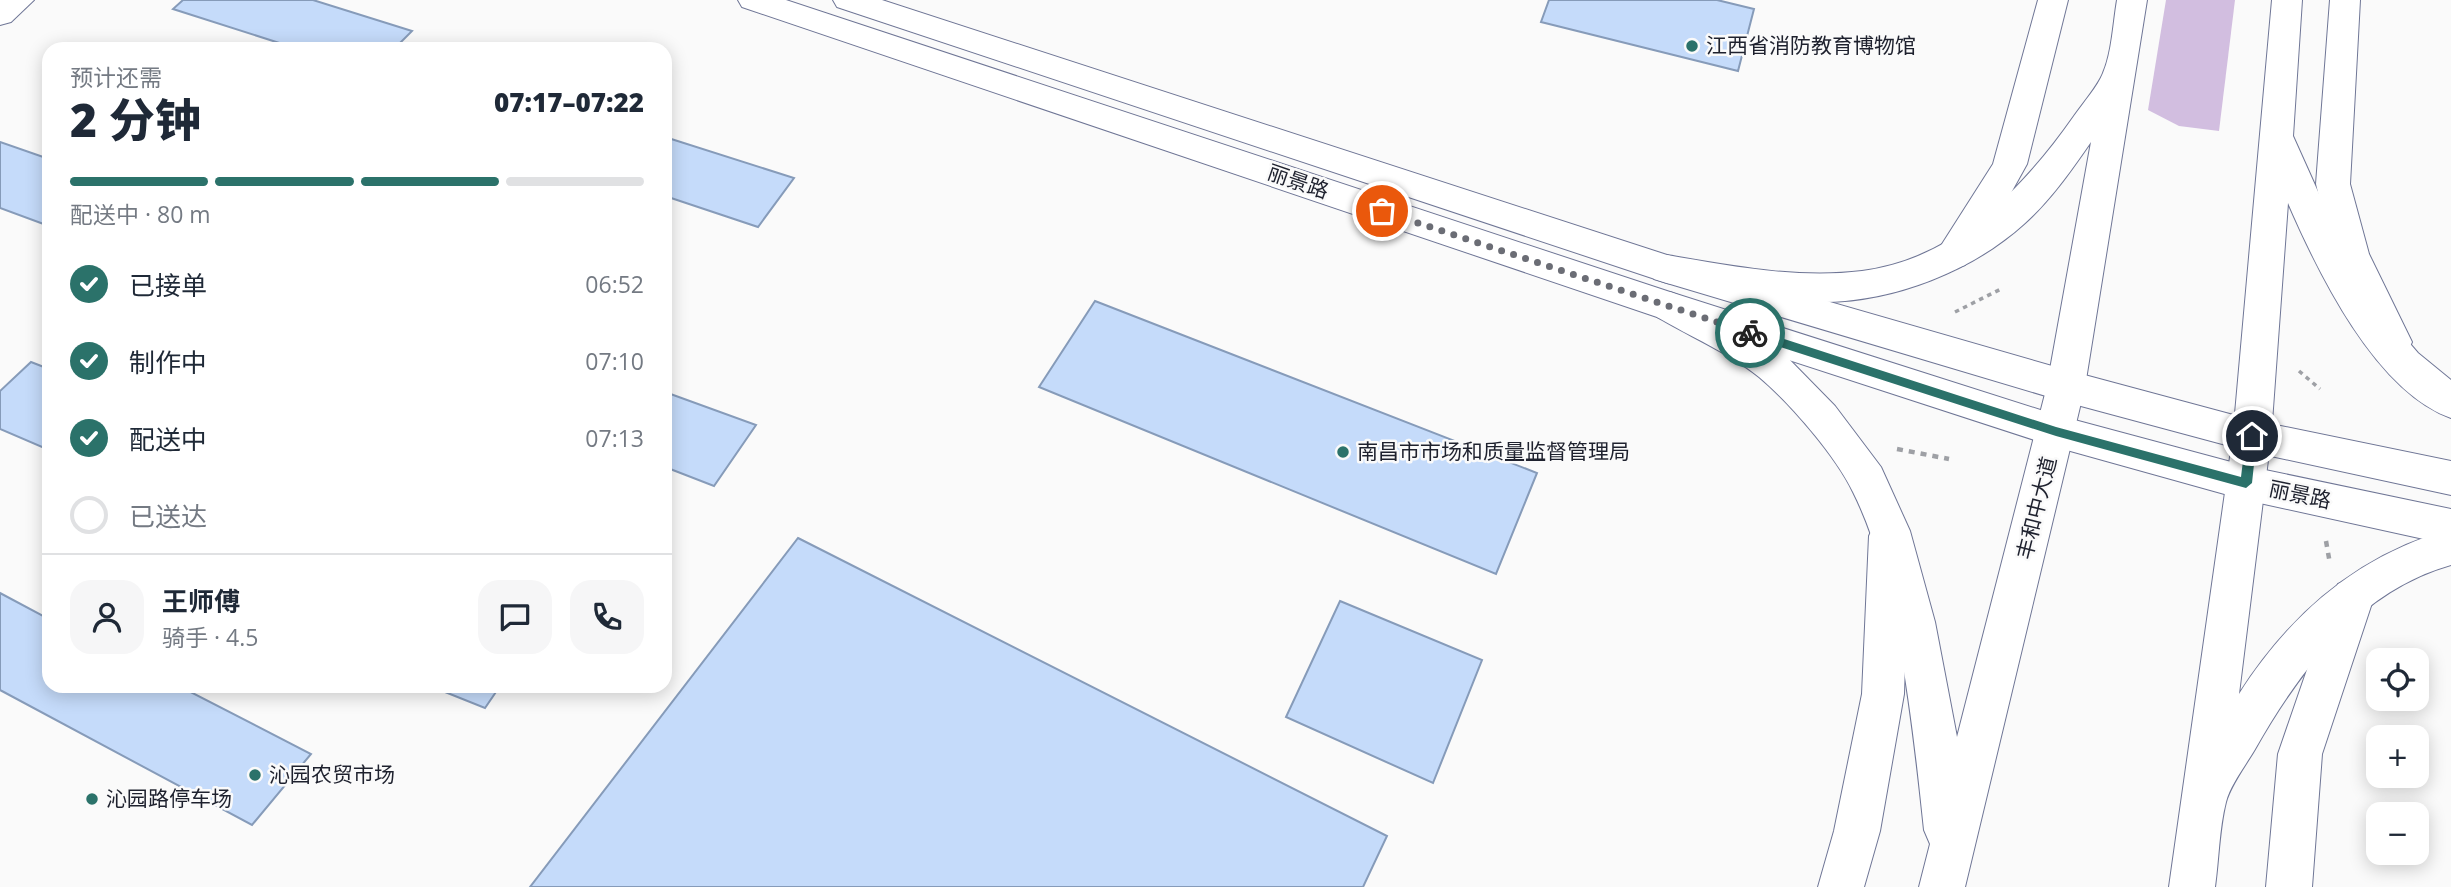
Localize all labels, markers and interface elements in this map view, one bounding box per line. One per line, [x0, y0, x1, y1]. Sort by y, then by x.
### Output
place label: 江西省消防教育博物馆 [1706, 31, 1916, 59]
marker: 江西省消防教育博物馆 [1684, 38, 1700, 54]
text: 预计还需 [70, 61, 162, 93]
text: 07:17–07:22 [494, 84, 644, 120]
text: 2 分钟 [70, 88, 201, 150]
street label: 丽景路 [1264, 158, 1333, 205]
pin [1352, 181, 1412, 241]
icon: bag [1363, 192, 1401, 230]
text: 配送中 · 80 m [70, 198, 211, 230]
icon: check [70, 265, 108, 303]
text: 已接单 [129, 267, 207, 303]
text: 06:52 [585, 268, 644, 300]
courier [1715, 298, 1785, 368]
icon: bike [1731, 314, 1769, 352]
icon: check [70, 342, 108, 380]
text: 制作中 [129, 344, 207, 380]
text: 07:10 [585, 345, 644, 377]
pin [2222, 406, 2282, 466]
icon: home [2233, 417, 2271, 455]
icon: check [70, 419, 108, 457]
text: 配送中 [129, 421, 207, 457]
text: 07:13 [585, 422, 644, 454]
place label: 南昌市市场和质量监督管理局 [1357, 437, 1630, 465]
marker: 南昌市市场和质量监督管理局 [1335, 444, 1351, 460]
street label: 丰和中大道 [2010, 453, 2062, 562]
street label: 丽景路 [2266, 474, 2334, 514]
text: 已送达 [129, 498, 207, 534]
button: person [70, 580, 144, 654]
button: chat [478, 580, 552, 654]
button: phone [570, 580, 644, 654]
text: 王师傅 [162, 583, 240, 619]
text: 骑手 · 4.5 [162, 621, 258, 653]
map controls [2366, 648, 2429, 865]
button: locate [2366, 648, 2429, 711]
button: + [2366, 725, 2429, 788]
place label: 沁园农贸市场 [269, 760, 395, 788]
marker: 沁园农贸市场 [247, 767, 263, 783]
place label: 沁园路停车场 [106, 784, 232, 812]
marker: 沁园路停车场 [84, 791, 100, 807]
button: − [2366, 802, 2429, 865]

